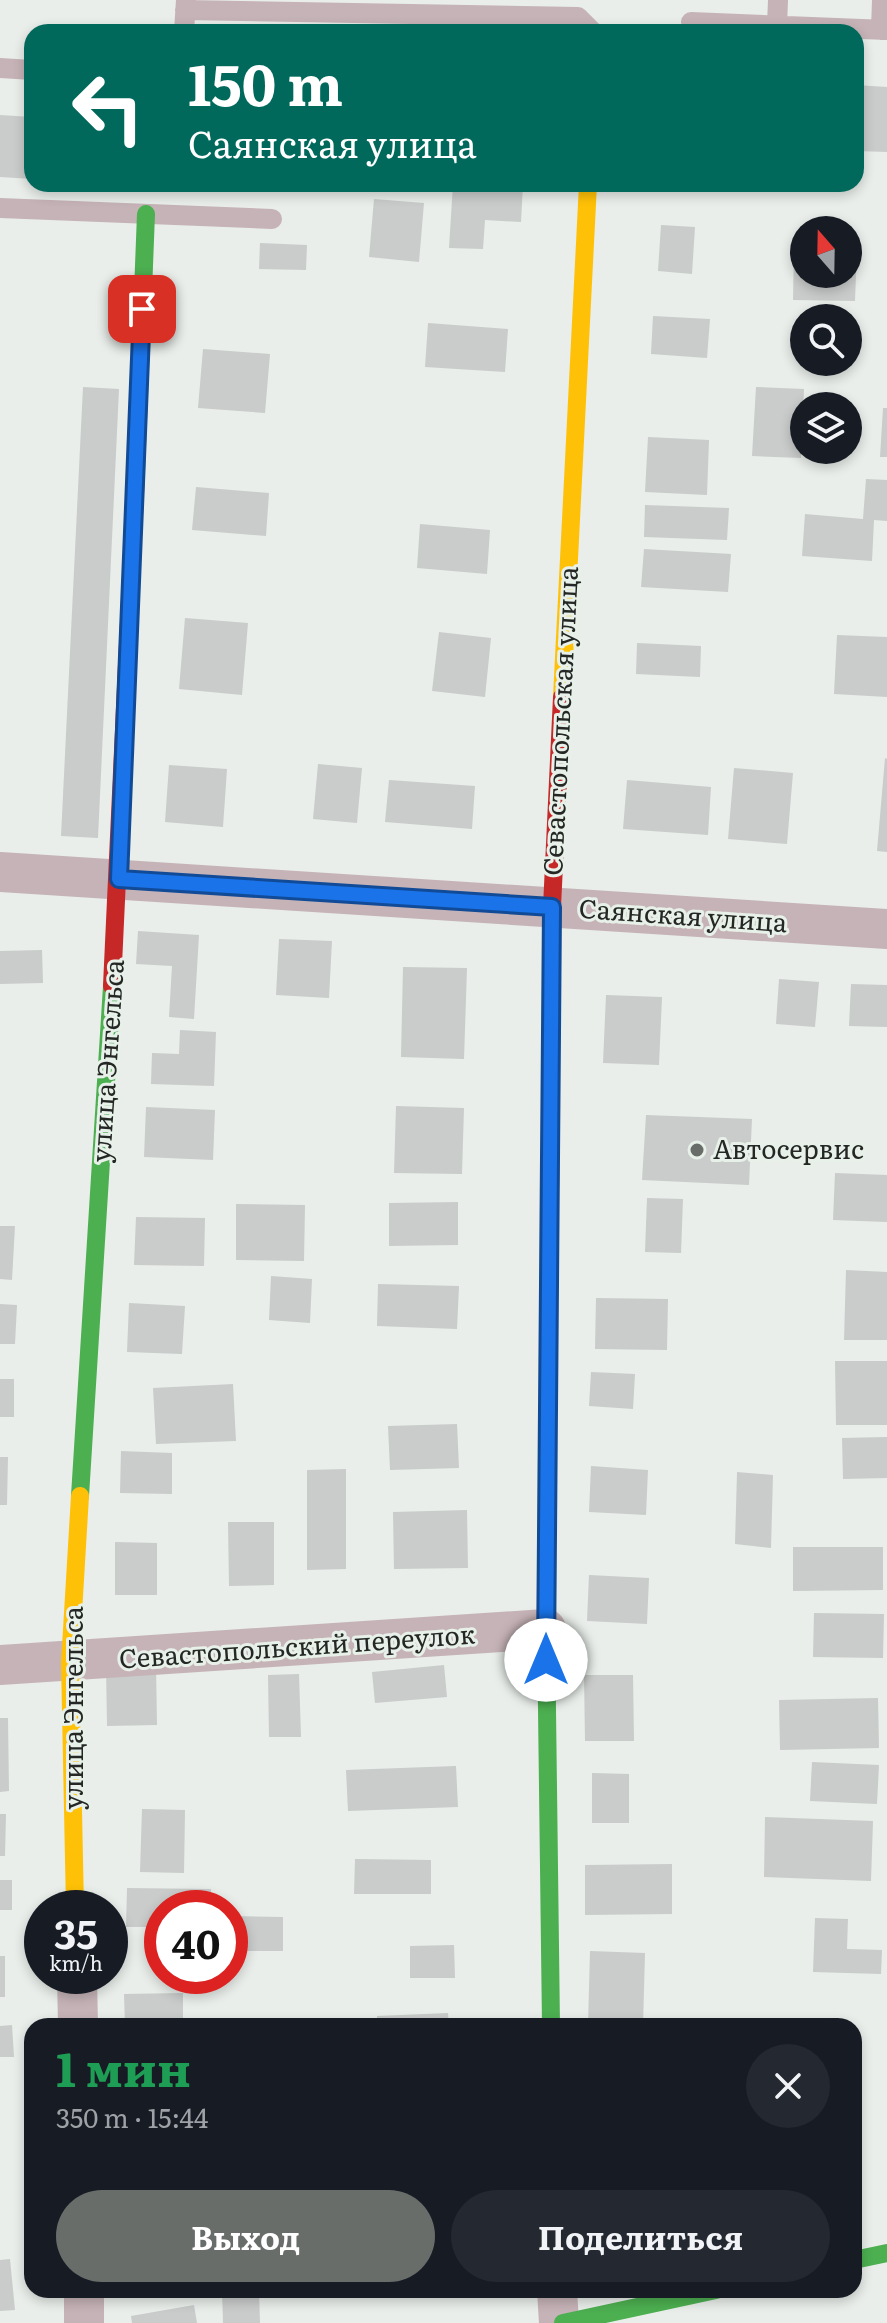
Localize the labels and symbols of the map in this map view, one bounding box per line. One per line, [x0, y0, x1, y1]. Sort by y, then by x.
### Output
north arrow [790, 216, 862, 288]
pin [108, 275, 176, 343]
street label: Севастопольская улица [531, 565, 586, 876]
street label: Саянская улица [578, 887, 789, 940]
street label: улица Энгельса [79, 958, 132, 1164]
place label: Автосервис [713, 1128, 864, 1167]
marker: Автосервис [688, 1141, 706, 1159]
street label: улица Энгельса [52, 1606, 91, 1810]
street label: Севастопольский переулок [118, 1613, 477, 1676]
position arrow [504, 1618, 588, 1702]
speed limit sign: 40 [144, 1890, 248, 1994]

